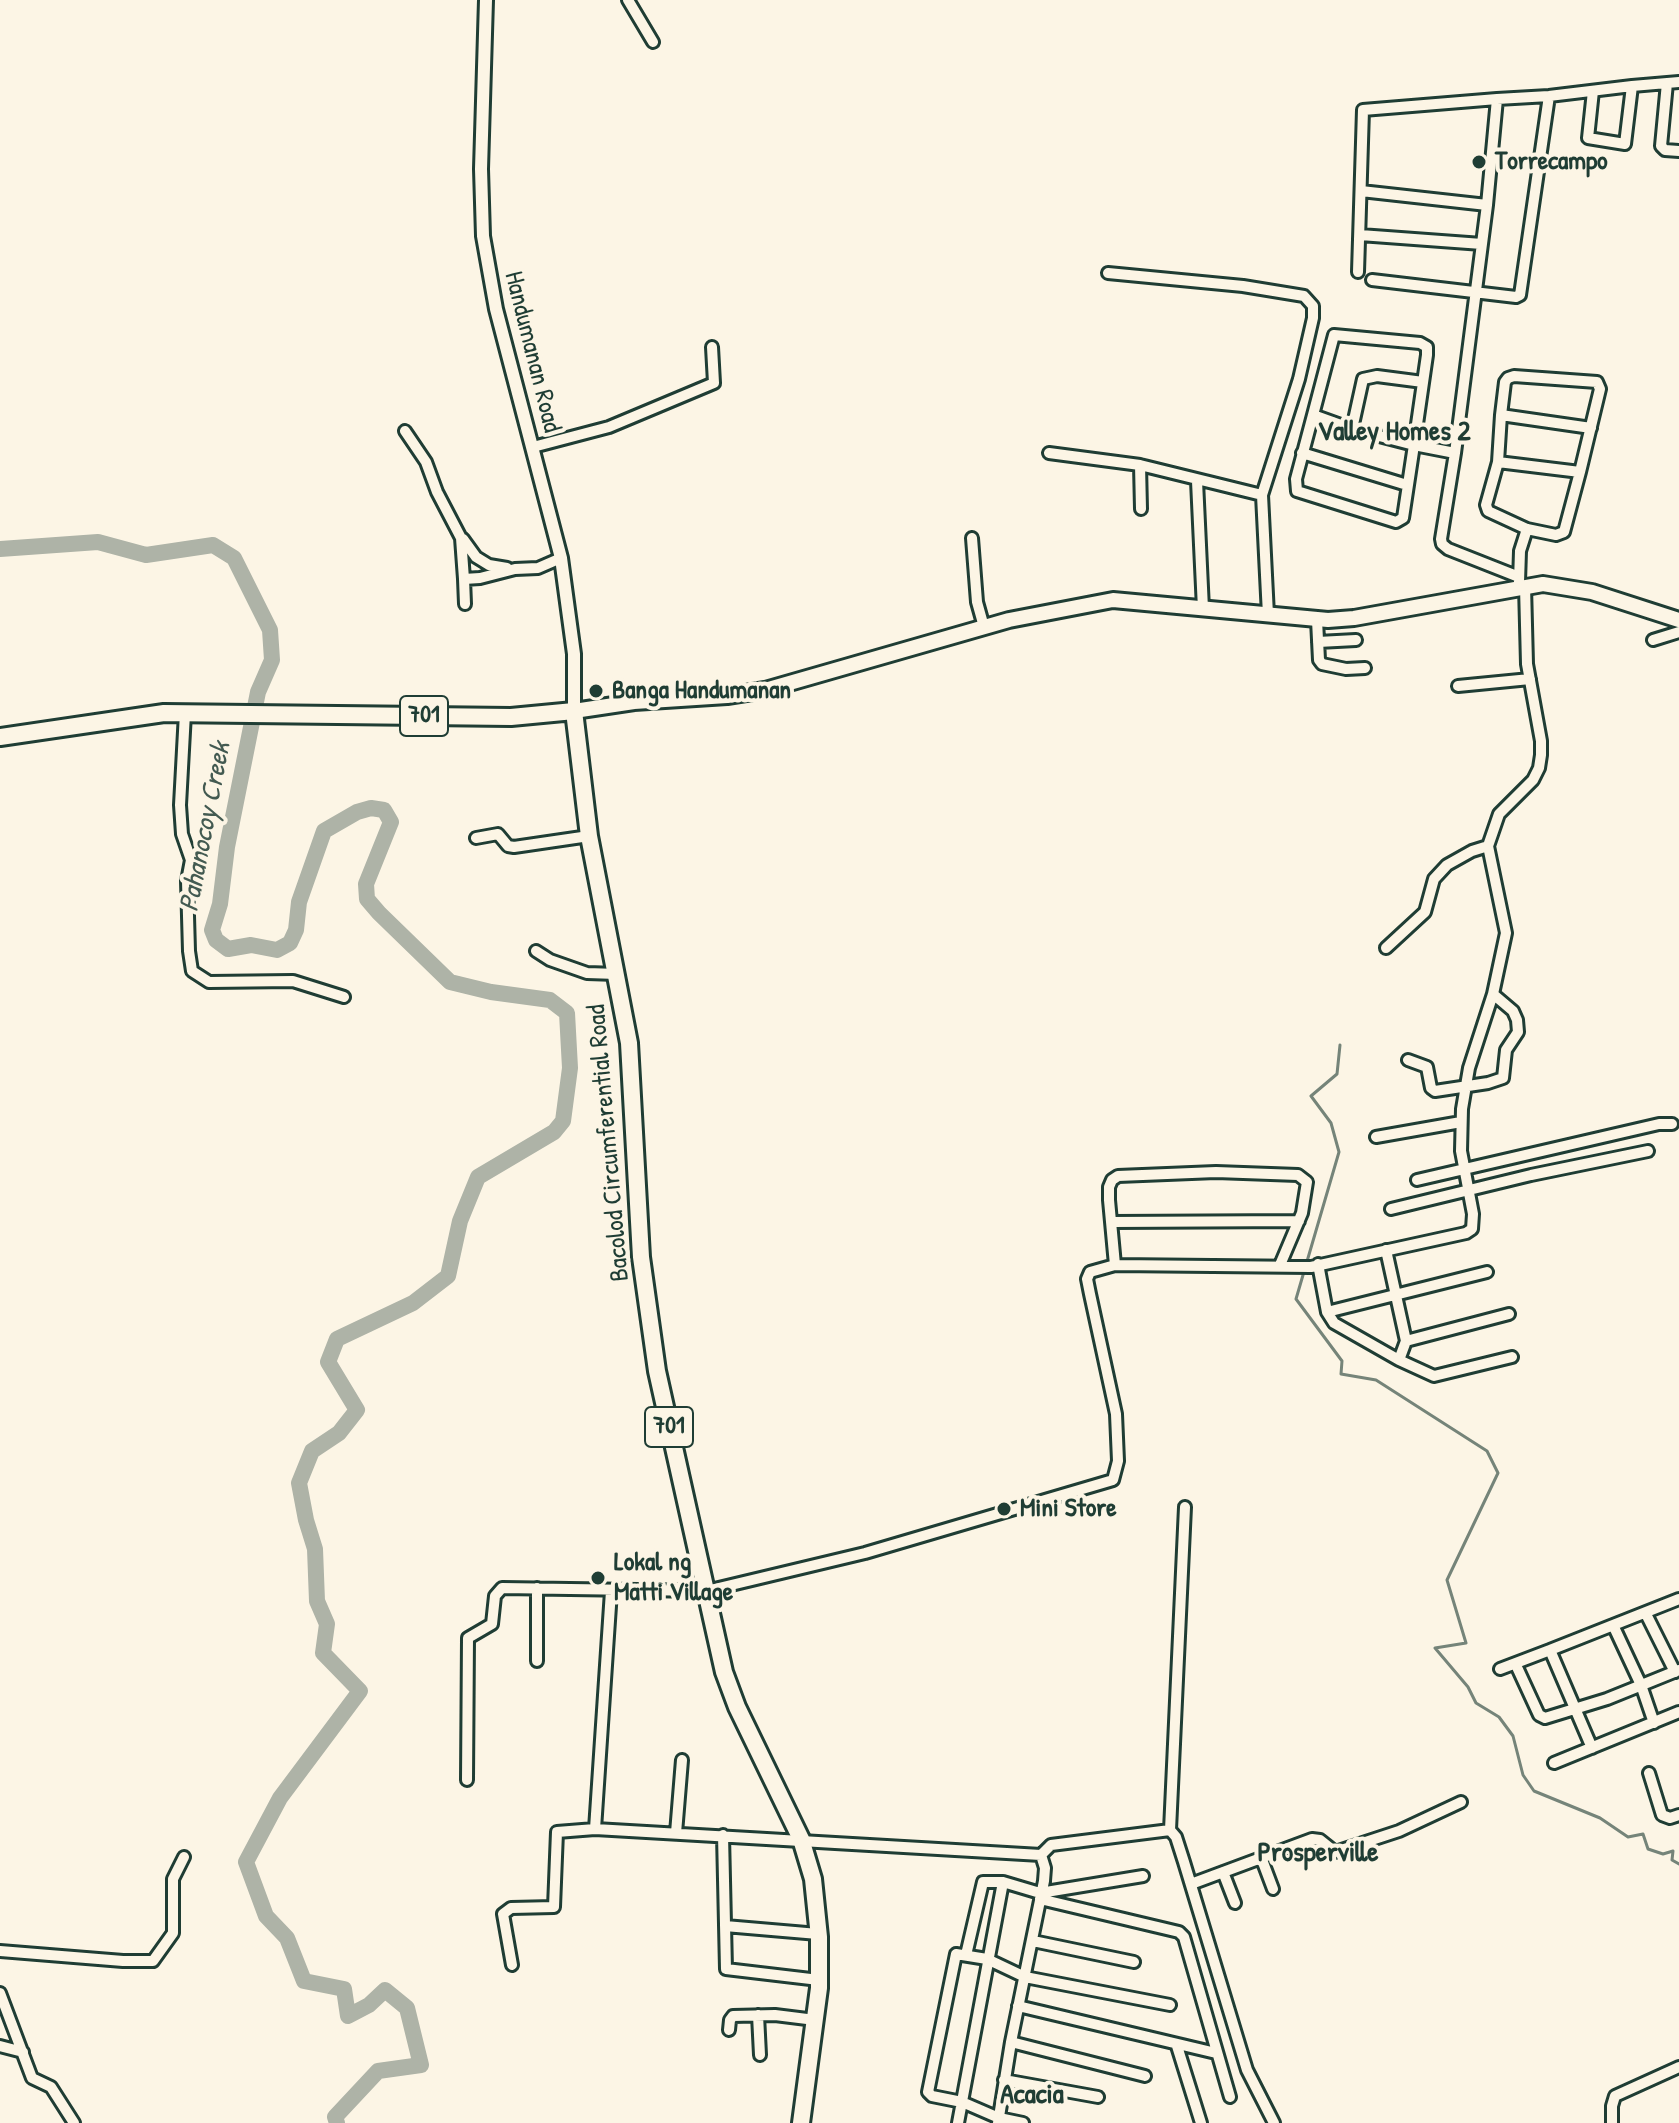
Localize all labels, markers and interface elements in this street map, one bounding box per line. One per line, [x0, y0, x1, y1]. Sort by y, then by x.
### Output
place label: Torrecampo [1495, 146, 1608, 178]
marker: Torrecampo [1470, 153, 1488, 171]
street label: Handumanan Road [497, 268, 567, 436]
district label: Valley Homes 2 [1317, 416, 1471, 450]
place label: Banga Handumanan [612, 675, 791, 707]
marker: Banga Handumanan [587, 682, 605, 700]
road number: 701 [400, 696, 448, 736]
water label: Pahanocoy Creek [173, 740, 239, 914]
street label: Bacolod Circumferential Road [581, 1003, 637, 1283]
road number: 701 [645, 1407, 693, 1447]
place label: Mini Store [1020, 1493, 1117, 1525]
marker: Mini Store [995, 1500, 1013, 1518]
place label: Lokal ng Matti Village [614, 1547, 733, 1608]
marker: Lokal ng Matti Village [589, 1569, 607, 1587]
district label: Prosperville [1258, 1837, 1378, 1871]
district label: Acacia [1000, 2079, 1064, 2113]

